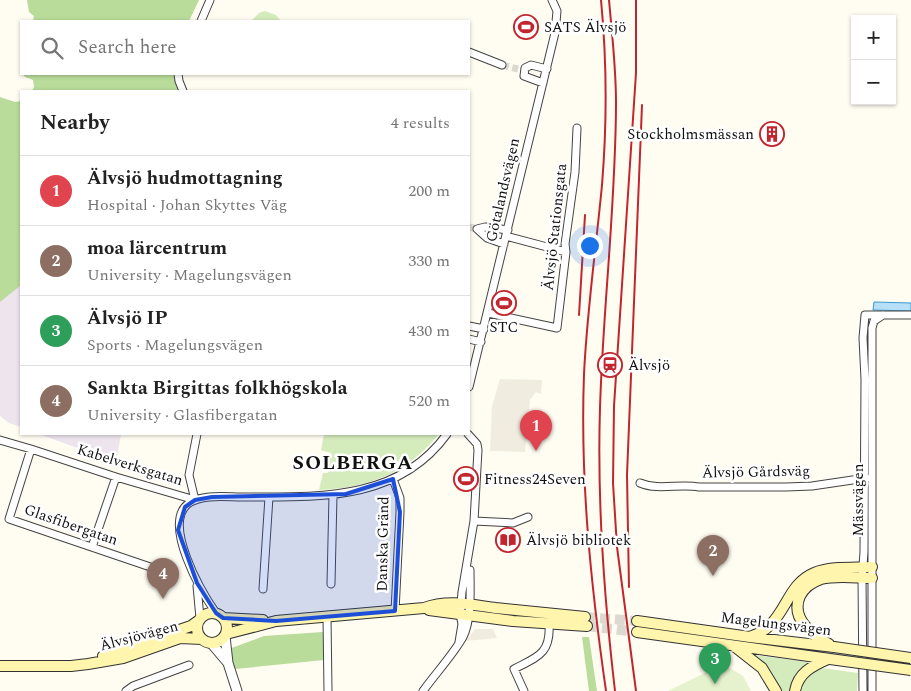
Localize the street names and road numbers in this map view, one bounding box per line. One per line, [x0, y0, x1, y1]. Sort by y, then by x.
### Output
street label: Götalandsvägen [480, 136, 526, 244]
street label: Älvsjö Stationsgata [537, 162, 573, 292]
street label: Kabelverksgatan [74, 438, 186, 492]
street label: Älvsjö Gårdsväg [702, 460, 810, 484]
street label: Mässvägen [847, 463, 870, 537]
street label: Danska Gränd [371, 496, 395, 592]
street label: Glasfibergatan [21, 498, 121, 552]
street label: Magelungsvägen [719, 606, 833, 642]
street label: Älvsjövägen [97, 614, 181, 658]

